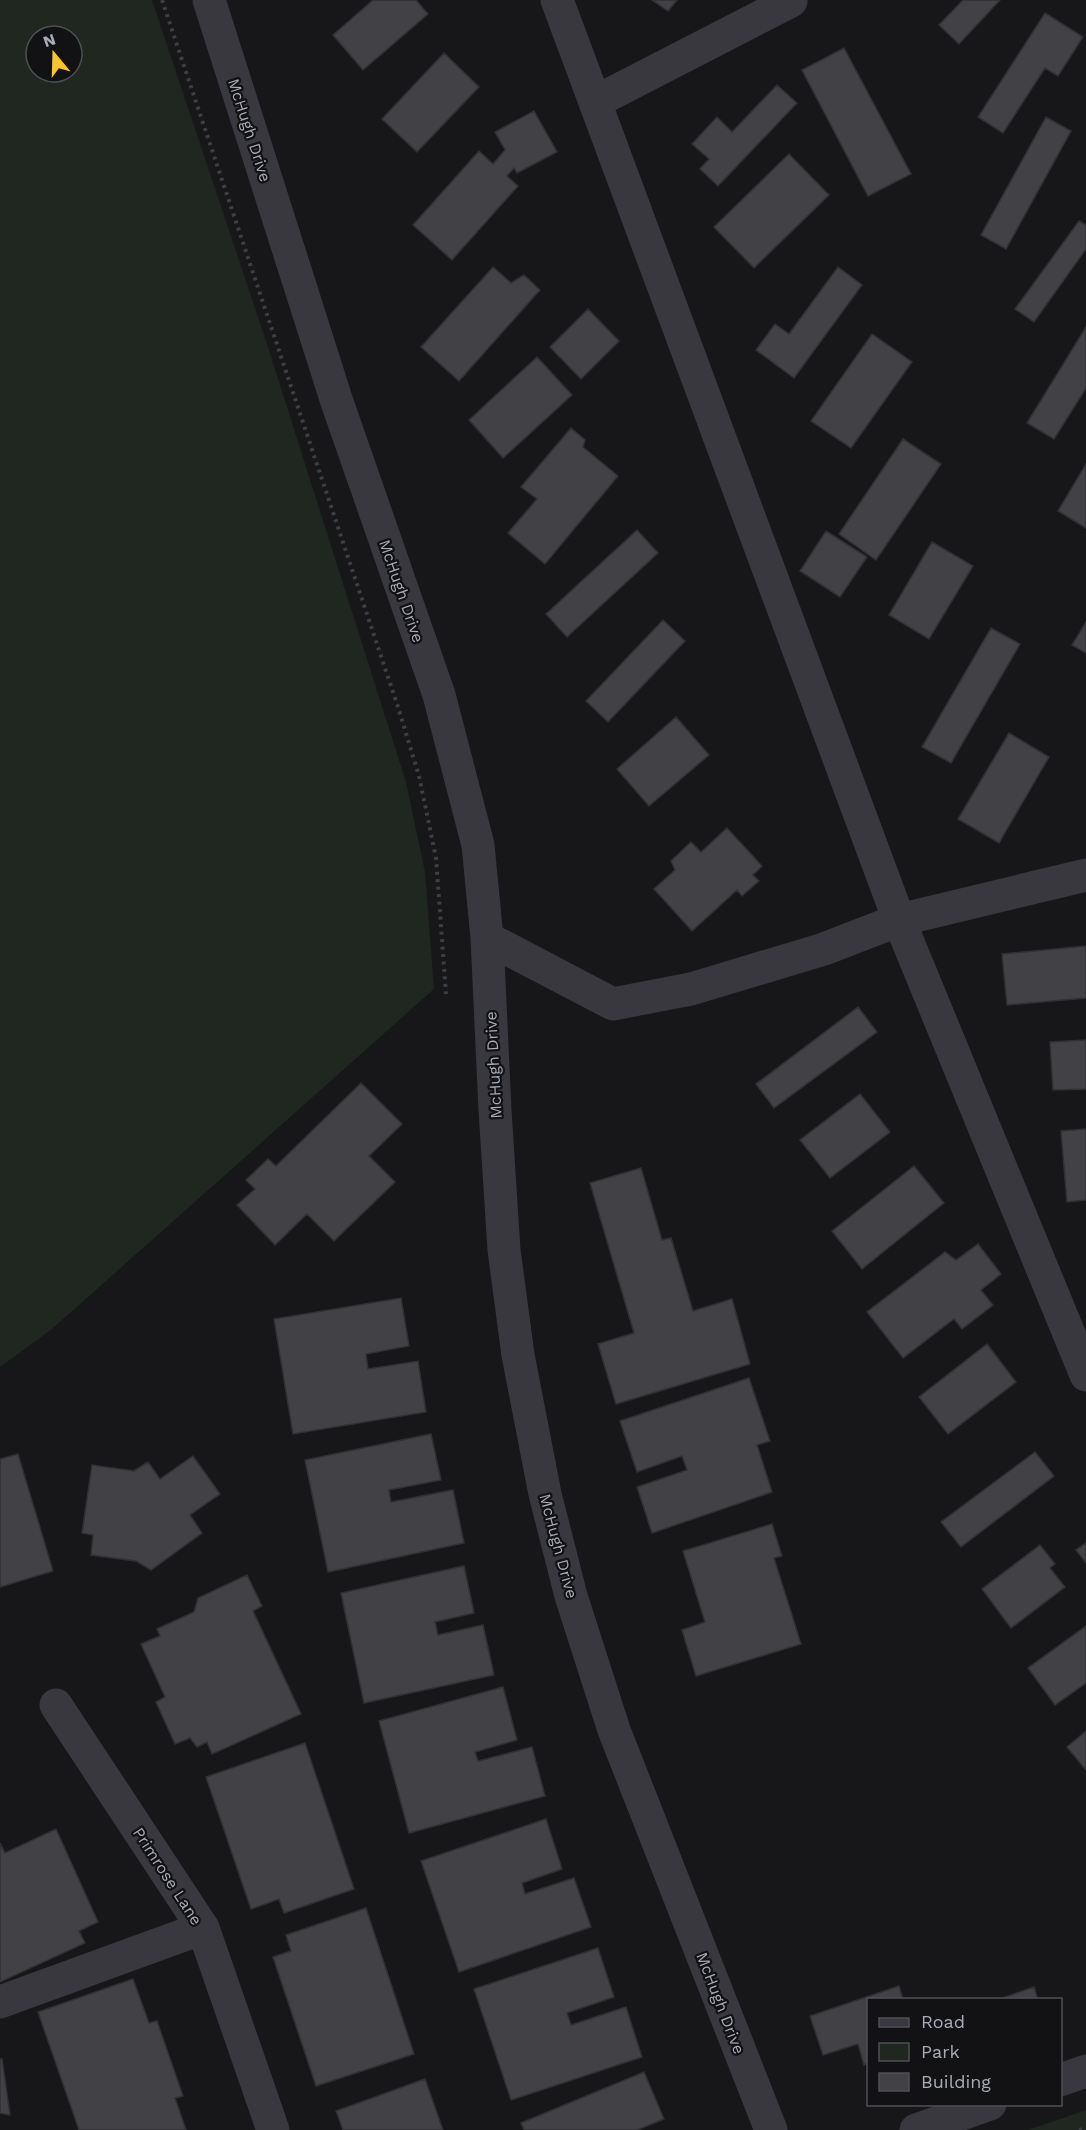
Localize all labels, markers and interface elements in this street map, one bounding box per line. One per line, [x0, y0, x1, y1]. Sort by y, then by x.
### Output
north arrow [24, 24, 84, 84]
text: N [41, 29, 58, 51]
street label: McHugh Drive [224, 76, 275, 184]
street label: McHugh Drive [375, 537, 428, 645]
street label: McHugh Drive [481, 1011, 506, 1119]
street label: McHugh Drive [535, 1492, 582, 1601]
street label: Primrose Lane [129, 1824, 206, 1929]
street label: McHugh Drive [692, 1950, 749, 2057]
legend [867, 1998, 1062, 2106]
text: Road [921, 2011, 965, 2032]
text: Park [921, 2041, 960, 2062]
text: Building [921, 2071, 991, 2092]

